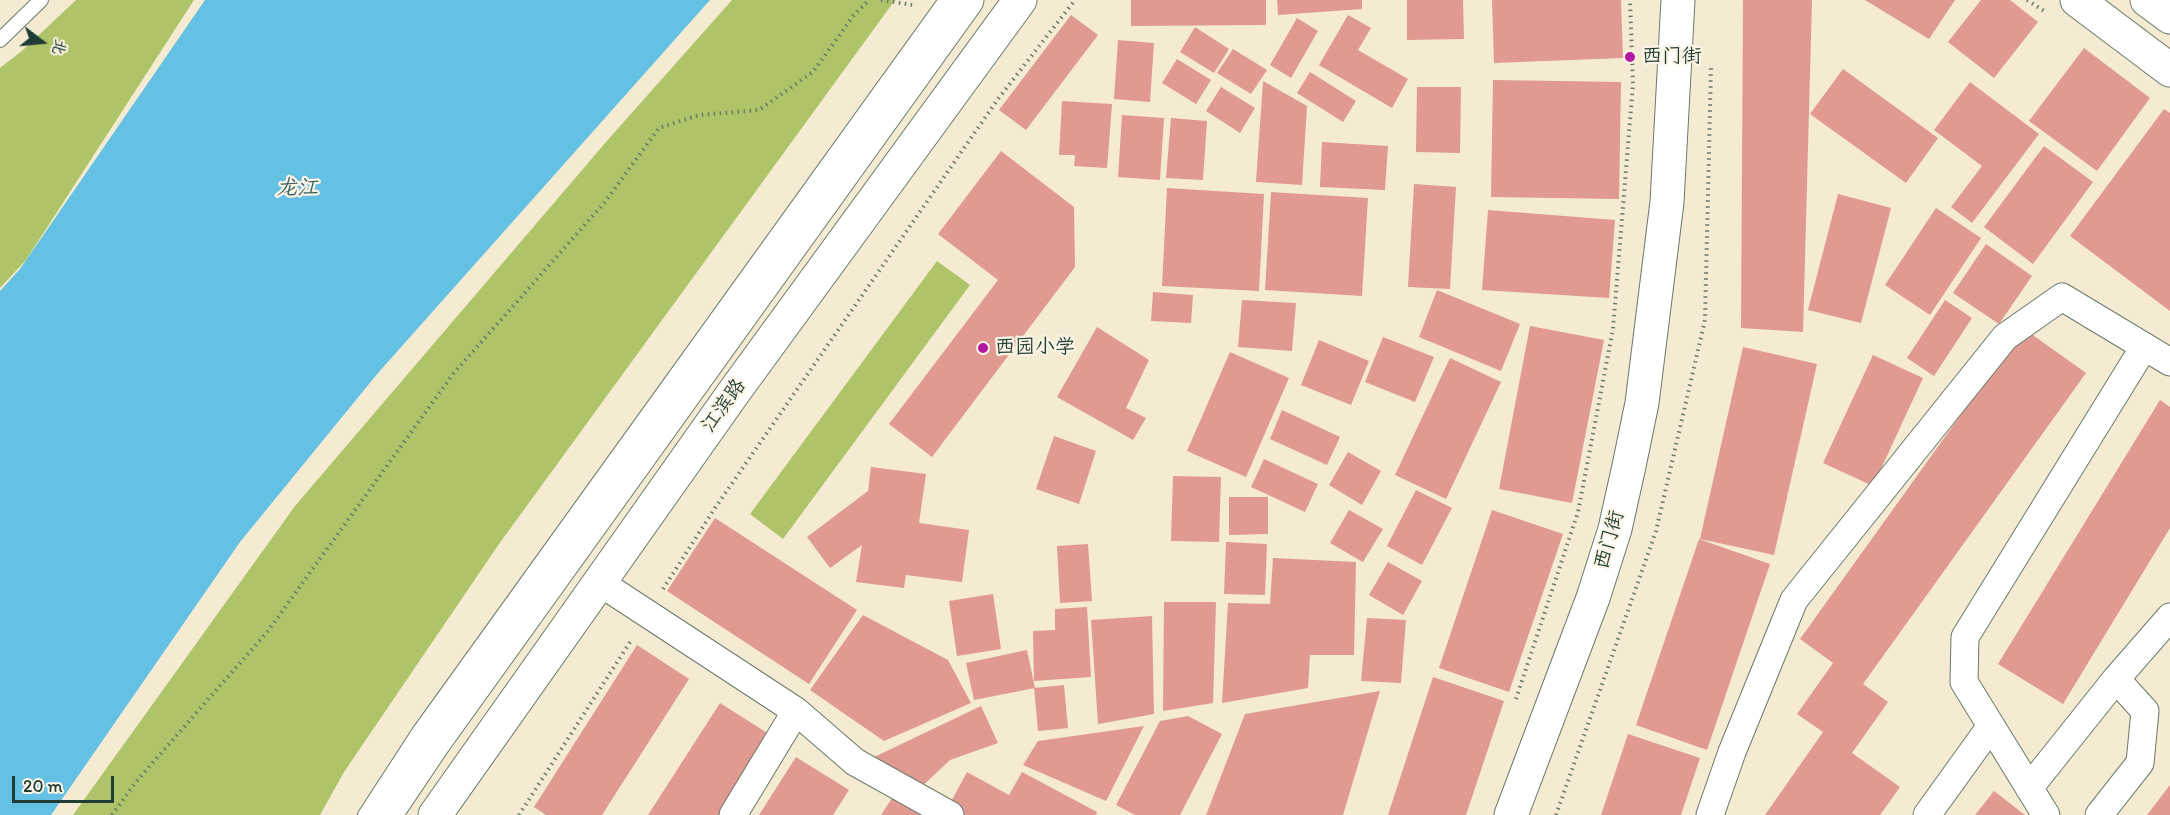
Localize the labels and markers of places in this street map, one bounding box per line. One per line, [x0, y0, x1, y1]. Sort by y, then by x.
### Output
place label: 西门街 [1642, 45, 1702, 69]
marker: 西门街 [1623, 50, 1637, 64]
place label: 西园小学 [995, 336, 1075, 360]
marker: 西园小学 [976, 341, 990, 355]

